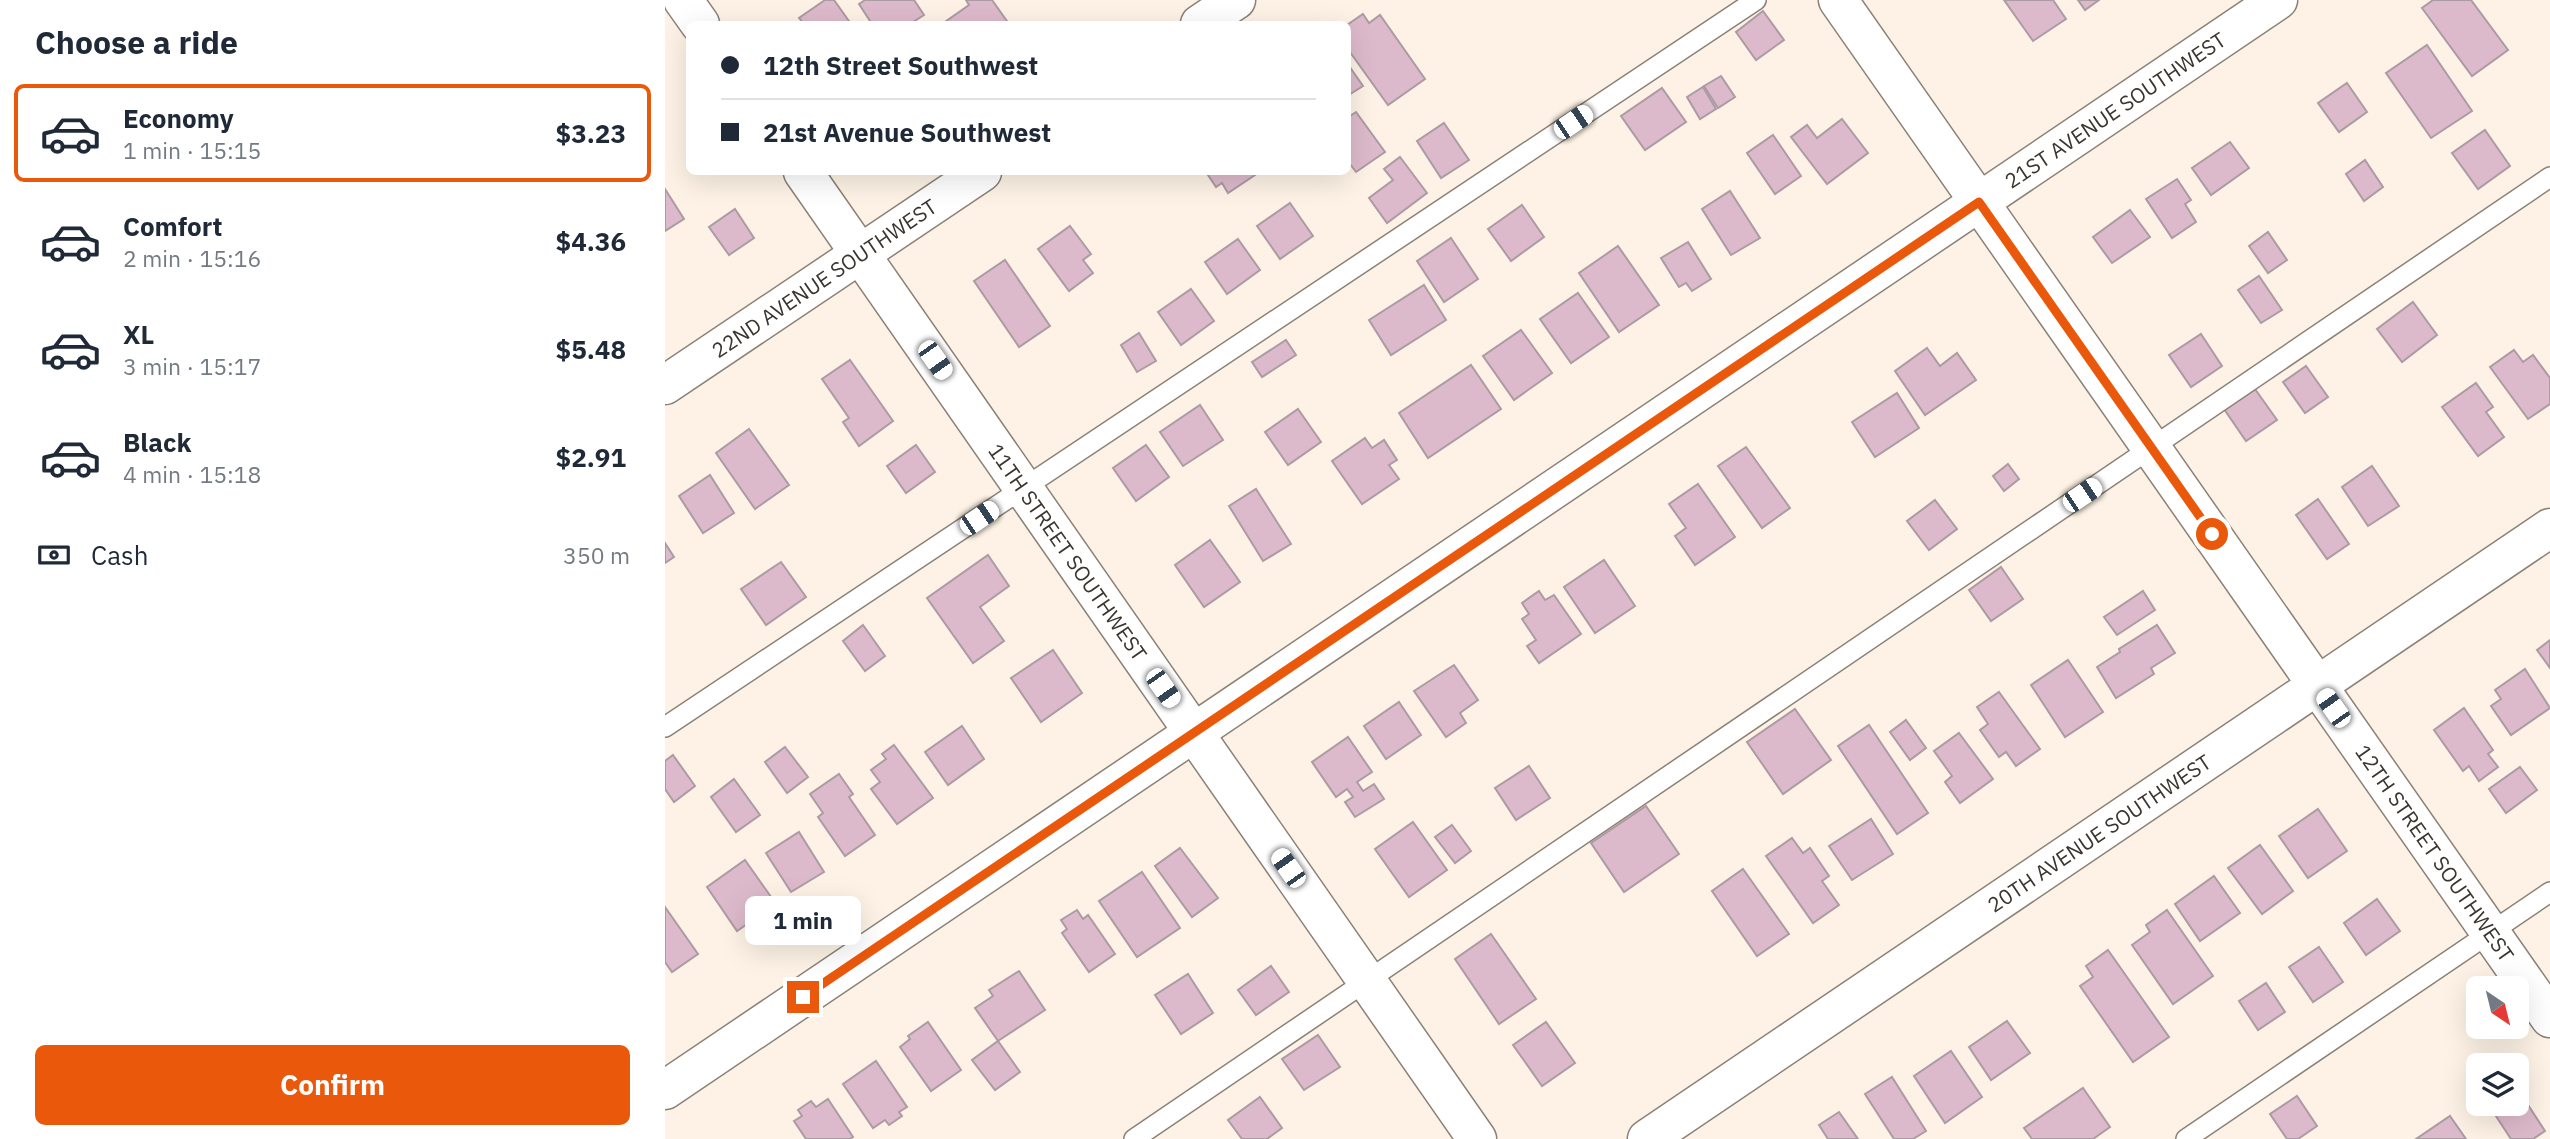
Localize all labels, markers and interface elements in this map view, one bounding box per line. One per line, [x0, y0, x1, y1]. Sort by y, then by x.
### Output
text: Choose a ride [35, 21, 238, 63]
street label: 21ST AVENUE SOUTHWEST [1999, 25, 2231, 195]
text: 12th Street Southwest [763, 48, 1038, 82]
text: Economy [123, 101, 234, 135]
icon: car [39, 102, 102, 165]
car [1550, 102, 1597, 142]
text: 21st Avenue Southwest [763, 115, 1051, 149]
text: $3.23 [556, 116, 626, 150]
text: 1 min · 15:15 [123, 135, 261, 165]
street label: 22ND AVENUE SOUTHWEST [706, 192, 942, 364]
text: Comfort [123, 209, 222, 243]
icon: car [39, 210, 102, 273]
text: $4.36 [556, 224, 626, 258]
text: 2 min · 15:16 [123, 243, 261, 273]
text: XL [123, 317, 154, 351]
icon: car [39, 318, 102, 381]
text: $5.48 [556, 332, 626, 366]
car [915, 337, 956, 383]
text: 3 min · 15:17 [123, 351, 261, 381]
text: Black [123, 425, 191, 459]
icon: car [39, 426, 102, 489]
street label: 11TH STREET SOUTHWEST [982, 438, 1154, 666]
text: $2.91 [556, 440, 626, 474]
text: 4 min · 15:18 [123, 459, 261, 489]
car [2059, 475, 2106, 515]
car [956, 498, 1003, 538]
route start [2196, 518, 2228, 550]
icon: cash [35, 536, 73, 574]
text: Cash [91, 538, 148, 572]
text: 350 m [563, 540, 630, 570]
car [1143, 665, 1184, 711]
car [2313, 685, 2354, 731]
street label: 12TH STREET SOUTHWEST [2349, 739, 2521, 967]
street label: 20TH AVENUE SOUTHWEST [1982, 748, 2216, 918]
car [1268, 845, 1309, 891]
callout: 1 min [745, 895, 861, 944]
text: 1 min [773, 905, 833, 935]
north arrow [2466, 976, 2529, 1040]
map controls [2466, 976, 2529, 1116]
route end [787, 981, 819, 1013]
button: Confirm [35, 1045, 630, 1125]
button: layers [2466, 1053, 2529, 1116]

